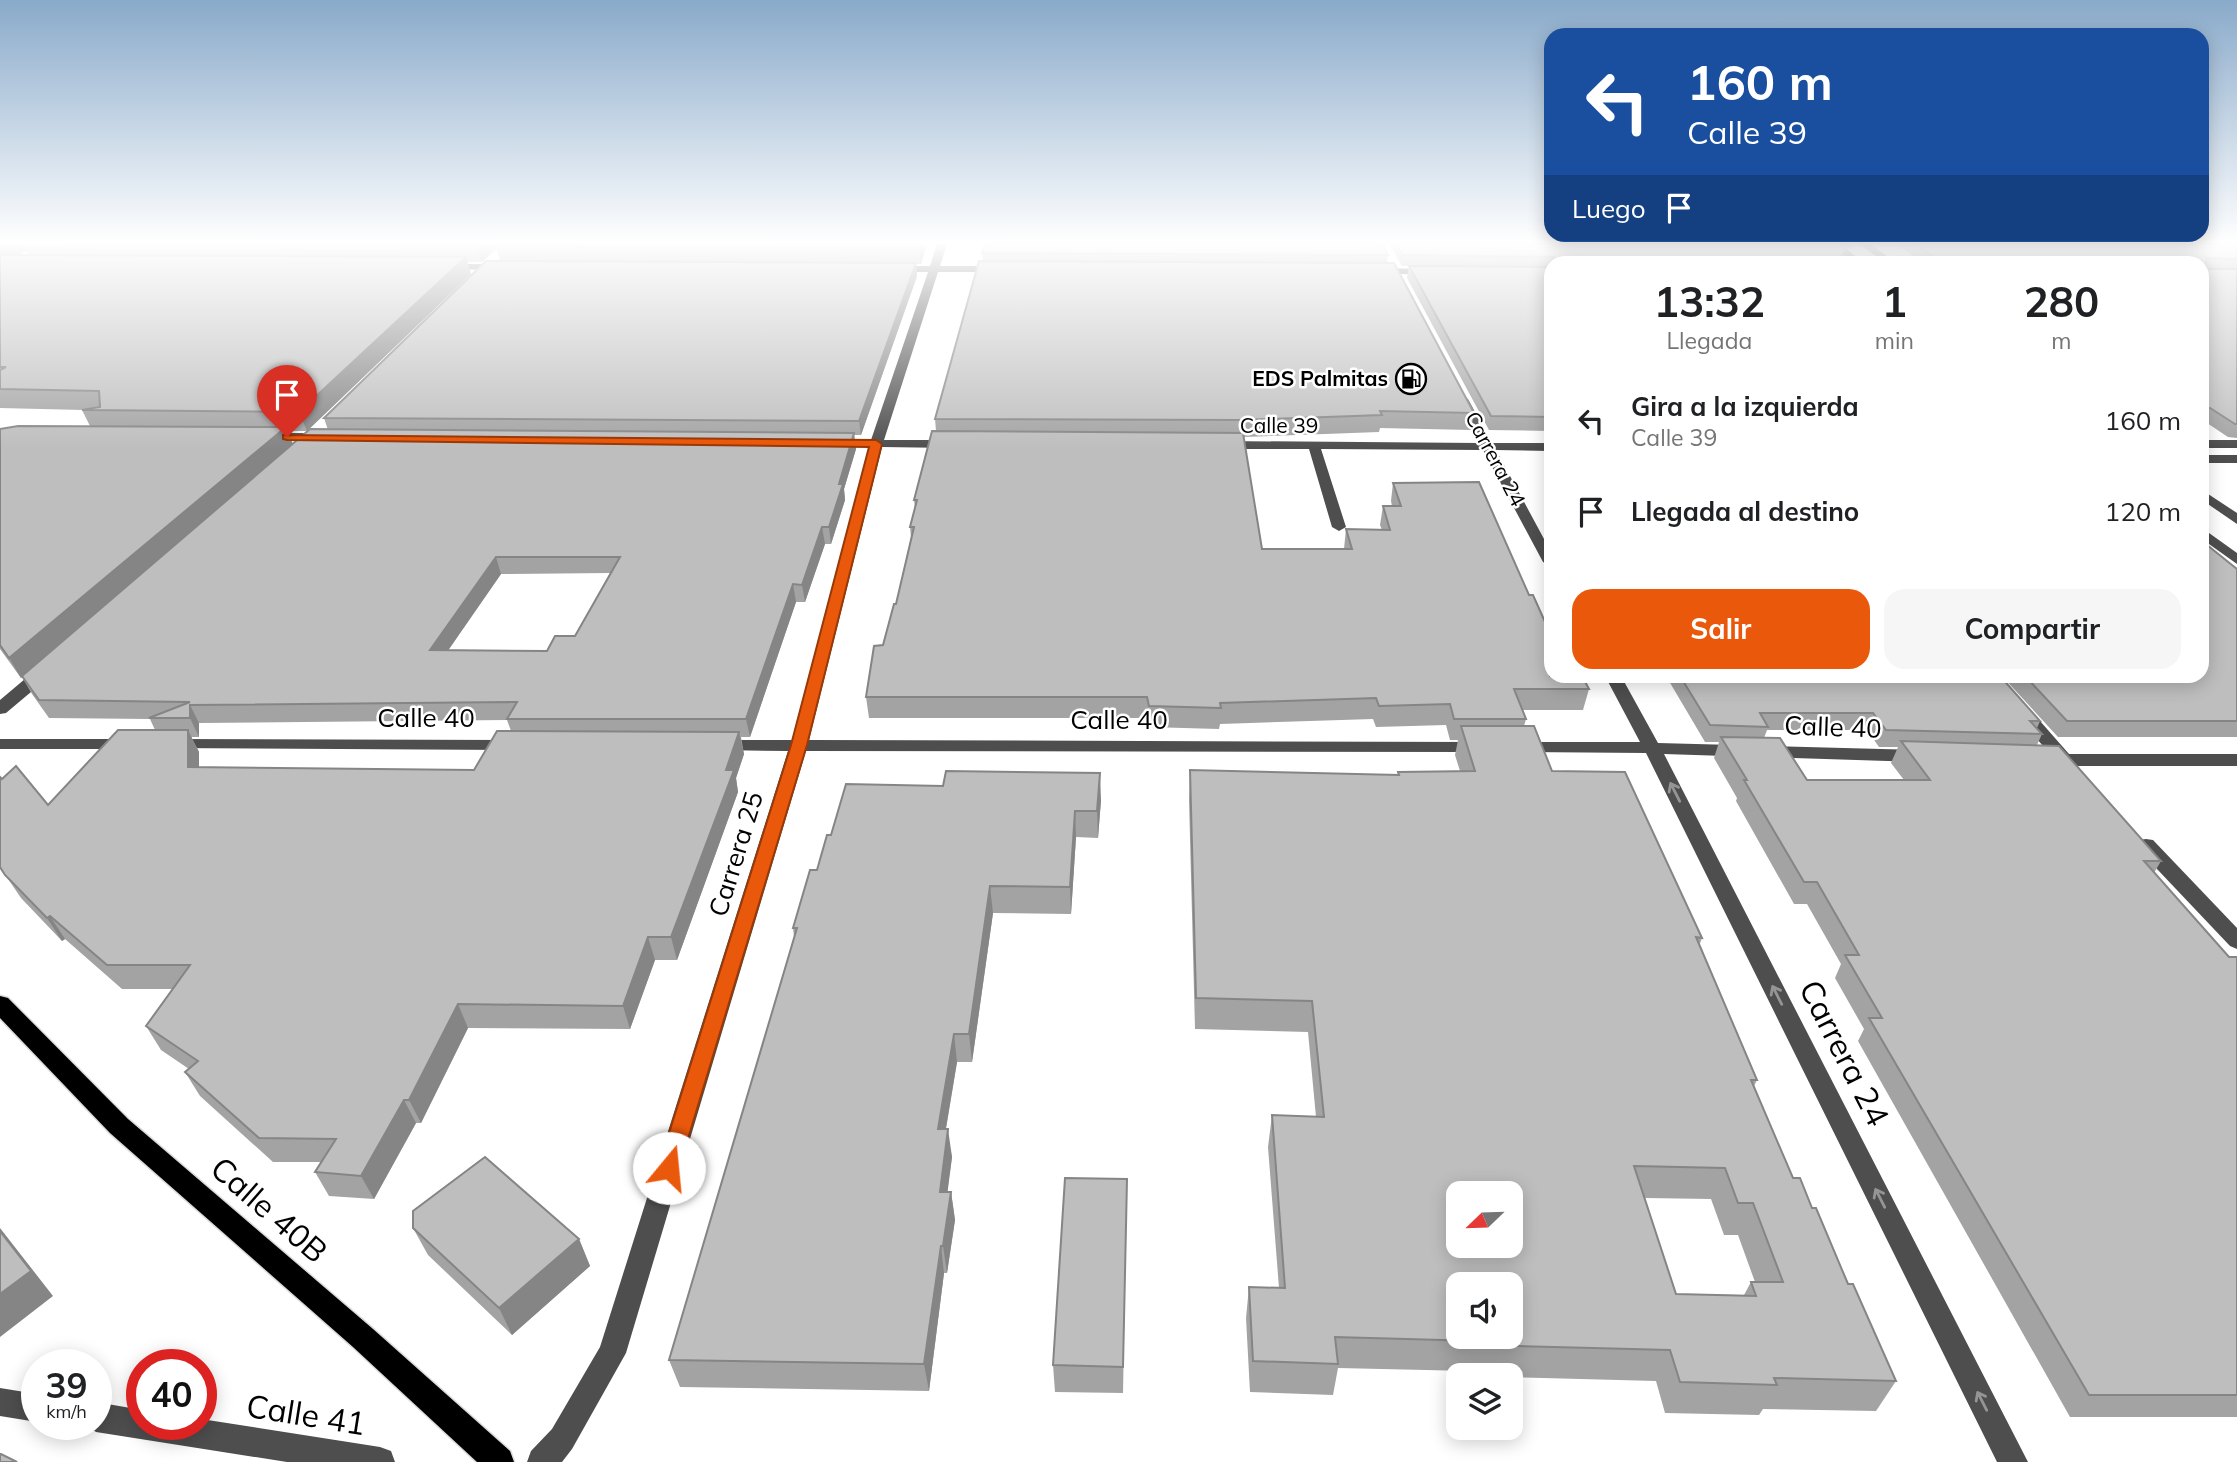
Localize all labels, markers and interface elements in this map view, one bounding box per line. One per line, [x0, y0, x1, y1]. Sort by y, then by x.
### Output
text: 160 m [1687, 51, 1833, 112]
icon: left [1572, 56, 1663, 147]
text: Calle 39 [1687, 112, 1807, 152]
icon: arrive [1660, 189, 1698, 227]
text: Luego [1572, 192, 1646, 225]
text: 13:32 [1654, 275, 1765, 328]
text: 1 [1882, 275, 1907, 328]
text: 280 [2024, 275, 2099, 328]
text: Llegada [1666, 326, 1752, 355]
text: min [1875, 326, 1914, 355]
text: m [2051, 326, 2072, 355]
fuel station icon: EDS Palmitas [1394, 362, 1428, 396]
pin [257, 365, 317, 437]
place label: EDS Palmitas [1252, 365, 1388, 391]
icon: arrive [268, 376, 306, 414]
text: Gira a la izquierda [1631, 390, 1859, 423]
icon: left [1572, 402, 1610, 440]
text: 160 m [2105, 404, 2181, 437]
street label: Carrera 24 [1460, 407, 1532, 511]
street label: Calle 39 [1240, 412, 1318, 438]
text: Calle 39 [1631, 423, 1717, 452]
icon: arrive [1572, 493, 1610, 531]
text: Llegada al destino [1631, 495, 1859, 528]
text: 120 m [2105, 495, 2181, 528]
button: Salir [1572, 589, 1870, 669]
button: Compartir [1884, 589, 2181, 669]
street label: Calle 40 [377, 701, 475, 734]
street label: Calle 40 [1070, 703, 1168, 736]
street label: Calle 40 [1784, 708, 1882, 745]
one-way arrow [1667, 782, 1681, 803]
street label: Carrera 25 [701, 787, 770, 920]
street label: Carrera 24 [1791, 973, 1899, 1132]
one-way arrow [1770, 985, 1784, 1006]
position arrow [632, 1131, 706, 1205]
street label: Calle 40B [203, 1148, 336, 1271]
north arrow [1446, 1181, 1522, 1258]
map controls [1446, 1181, 1523, 1440]
one-way arrow [1872, 1188, 1886, 1209]
button: sound [1446, 1272, 1523, 1349]
speed limit sign: 40 [126, 1349, 217, 1440]
text: 39 [45, 1363, 88, 1407]
button: layers [1446, 1363, 1523, 1440]
street label: Calle 41 [244, 1385, 369, 1443]
one-way arrow [1975, 1391, 1989, 1412]
text: km/h [46, 1400, 87, 1423]

